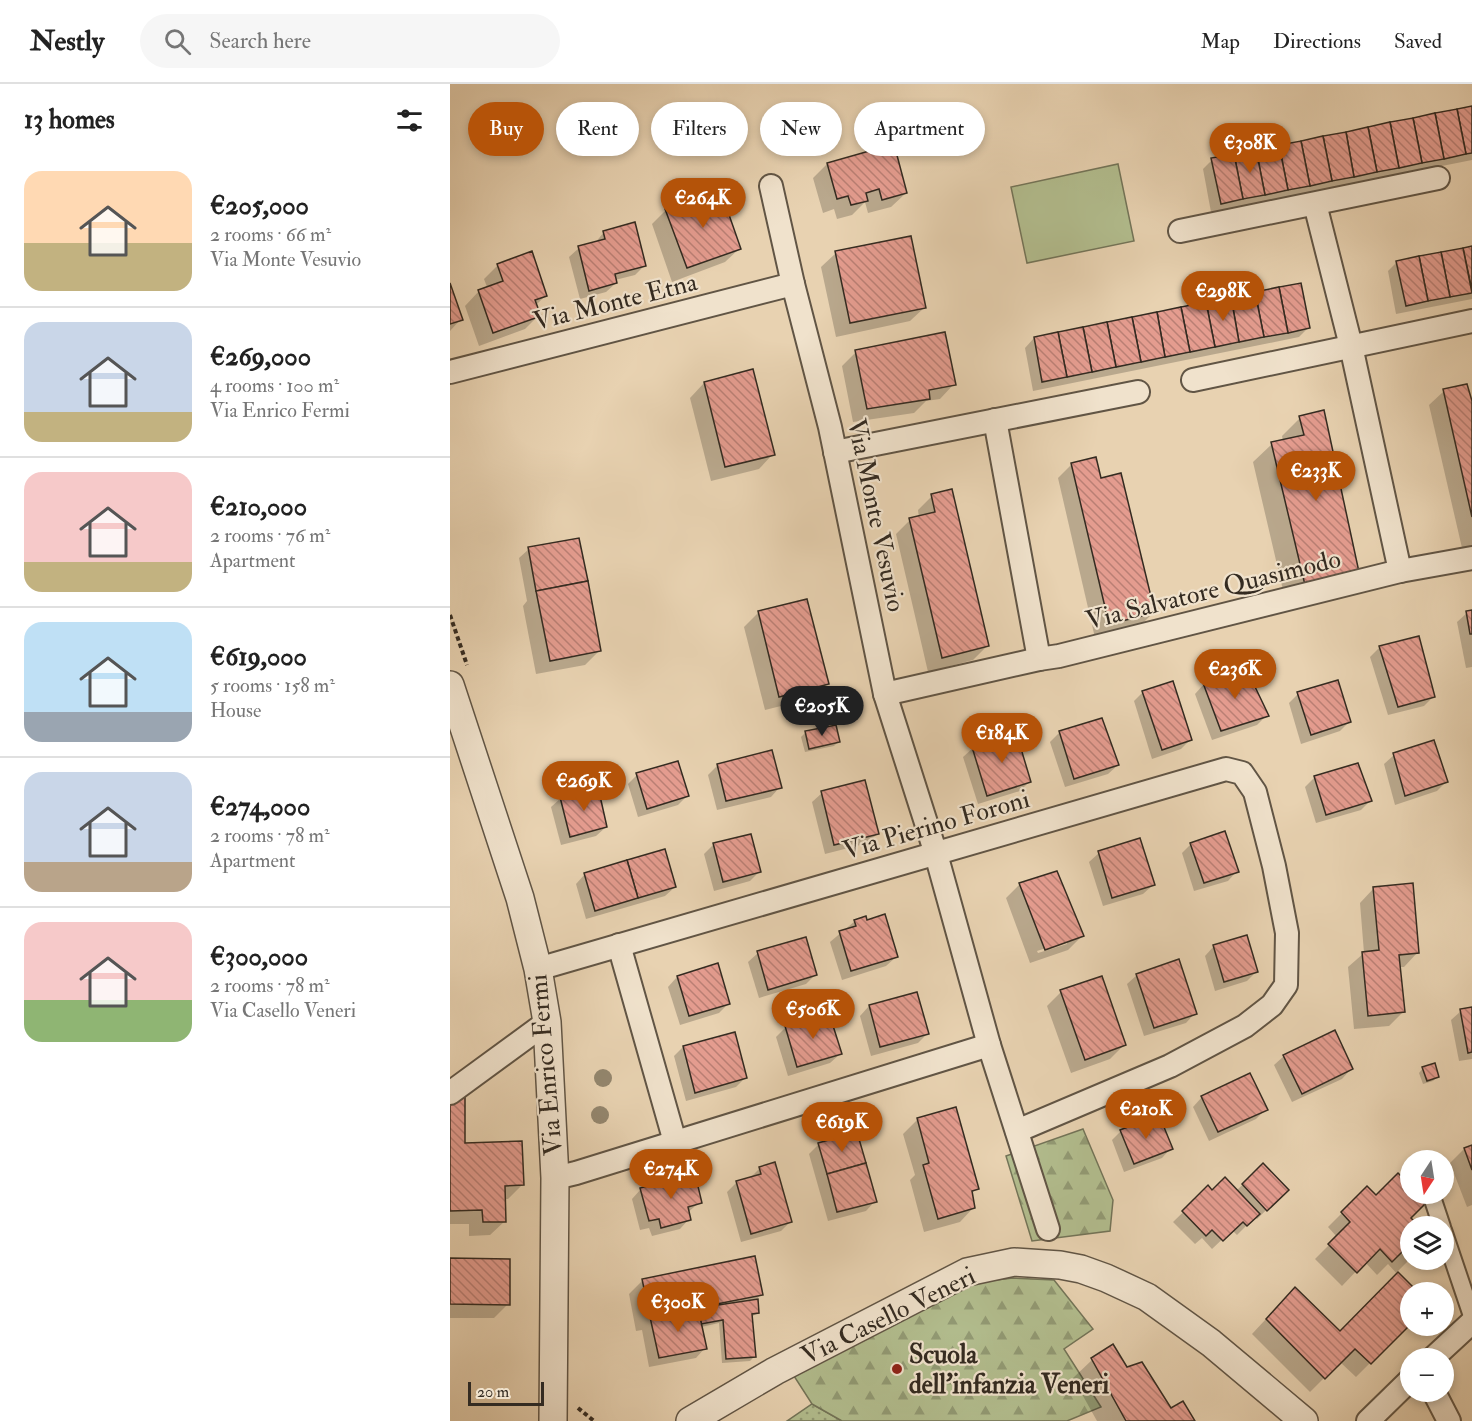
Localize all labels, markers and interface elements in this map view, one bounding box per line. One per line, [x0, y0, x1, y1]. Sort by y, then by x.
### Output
search box [140, 14, 560, 68]
text: Nestly [30, 24, 104, 59]
icon: search [161, 25, 194, 58]
text: Search here [209, 27, 311, 55]
text: Map [1200, 28, 1240, 55]
text: Directions [1273, 28, 1361, 55]
text: Saved [1394, 28, 1442, 55]
chip: Buy [468, 102, 544, 156]
chip: Rent [556, 102, 639, 156]
chip: Filters [651, 102, 748, 156]
chip: New [760, 102, 842, 156]
chip: Apartment [854, 102, 985, 156]
text: 13 homes [24, 104, 115, 136]
icon: filters [393, 104, 426, 137]
pin: €308K [1208, 123, 1292, 174]
text: €308K [1224, 130, 1277, 155]
pin: €264K [661, 178, 745, 229]
text: €264K [675, 185, 731, 210]
text: €205,000 [210, 190, 309, 222]
icon: home [72, 195, 144, 267]
text: 2 rooms · 66 m² [210, 222, 331, 247]
text: Via Monte Vesuvio [210, 247, 361, 272]
street label: Via Monte Etna [530, 266, 701, 338]
pin: €298K [1181, 271, 1265, 322]
text: €298K [1195, 278, 1251, 303]
text: €269,000 [210, 341, 311, 373]
icon: home [72, 346, 144, 418]
text: 4 rooms · 100 m² [210, 373, 339, 398]
text: Via Enrico Fermi [210, 398, 350, 423]
street label: Via Monte Vesuvio [840, 416, 912, 615]
pin: €233K [1274, 451, 1358, 502]
text: €233K [1290, 458, 1342, 483]
text: €210,000 [210, 491, 307, 523]
icon: home [72, 496, 144, 568]
text: 2 rooms · 76 m² [210, 523, 330, 548]
street label: Via Salvatore Quasimodo [1083, 543, 1344, 637]
text: Apartment [210, 548, 295, 573]
text: €619,000 [210, 641, 307, 673]
icon: home [72, 646, 144, 718]
pin: €236K [1193, 649, 1277, 700]
text: €236K [1208, 656, 1262, 681]
text: 5 rooms · 158 m² [210, 673, 335, 698]
pin: €205K [780, 686, 864, 737]
text: €205K [795, 693, 849, 718]
text: House [210, 698, 261, 723]
pin: €184K [960, 713, 1044, 764]
text: €184K [976, 720, 1029, 745]
pin: €269K [542, 761, 626, 812]
text: €269K [556, 768, 612, 793]
street label: Via Pierino Foroni [839, 783, 1033, 867]
text: €274,000 [210, 791, 310, 823]
icon: home [72, 796, 144, 868]
text: 2 rooms · 78 m² [210, 823, 330, 848]
text: Apartment [210, 848, 295, 873]
text: €300,000 [210, 941, 308, 973]
icon: home [72, 946, 144, 1018]
text: 2 rooms · 78 m² [210, 973, 330, 998]
street label: Via Enrico Fermi [522, 973, 570, 1157]
pin: €506K [771, 989, 855, 1040]
text: €506K [786, 996, 840, 1021]
text: Via Casello Veneri [210, 998, 356, 1023]
pin: €210K [1104, 1089, 1188, 1140]
text: €210K [1119, 1096, 1173, 1121]
pin: €619K [800, 1102, 884, 1153]
text: €619K [816, 1109, 869, 1134]
pin: €274K [629, 1149, 713, 1200]
north arrow [1400, 1150, 1454, 1204]
map controls [1400, 1150, 1454, 1402]
text: €274K [643, 1156, 699, 1181]
button: layers [1400, 1216, 1454, 1270]
street label: Via Casello Veneri [796, 1260, 981, 1372]
pin: €300K [636, 1282, 720, 1333]
button: + [1400, 1282, 1454, 1336]
text: €300K [651, 1289, 705, 1314]
place label: Scuola dell'infanzia Veneri [909, 1339, 1109, 1401]
button: − [1400, 1348, 1454, 1402]
marker: Scuola dell'infanzia Veneri [890, 1362, 904, 1376]
scale bar [468, 1379, 544, 1406]
text: 20 m [477, 1382, 509, 1402]

